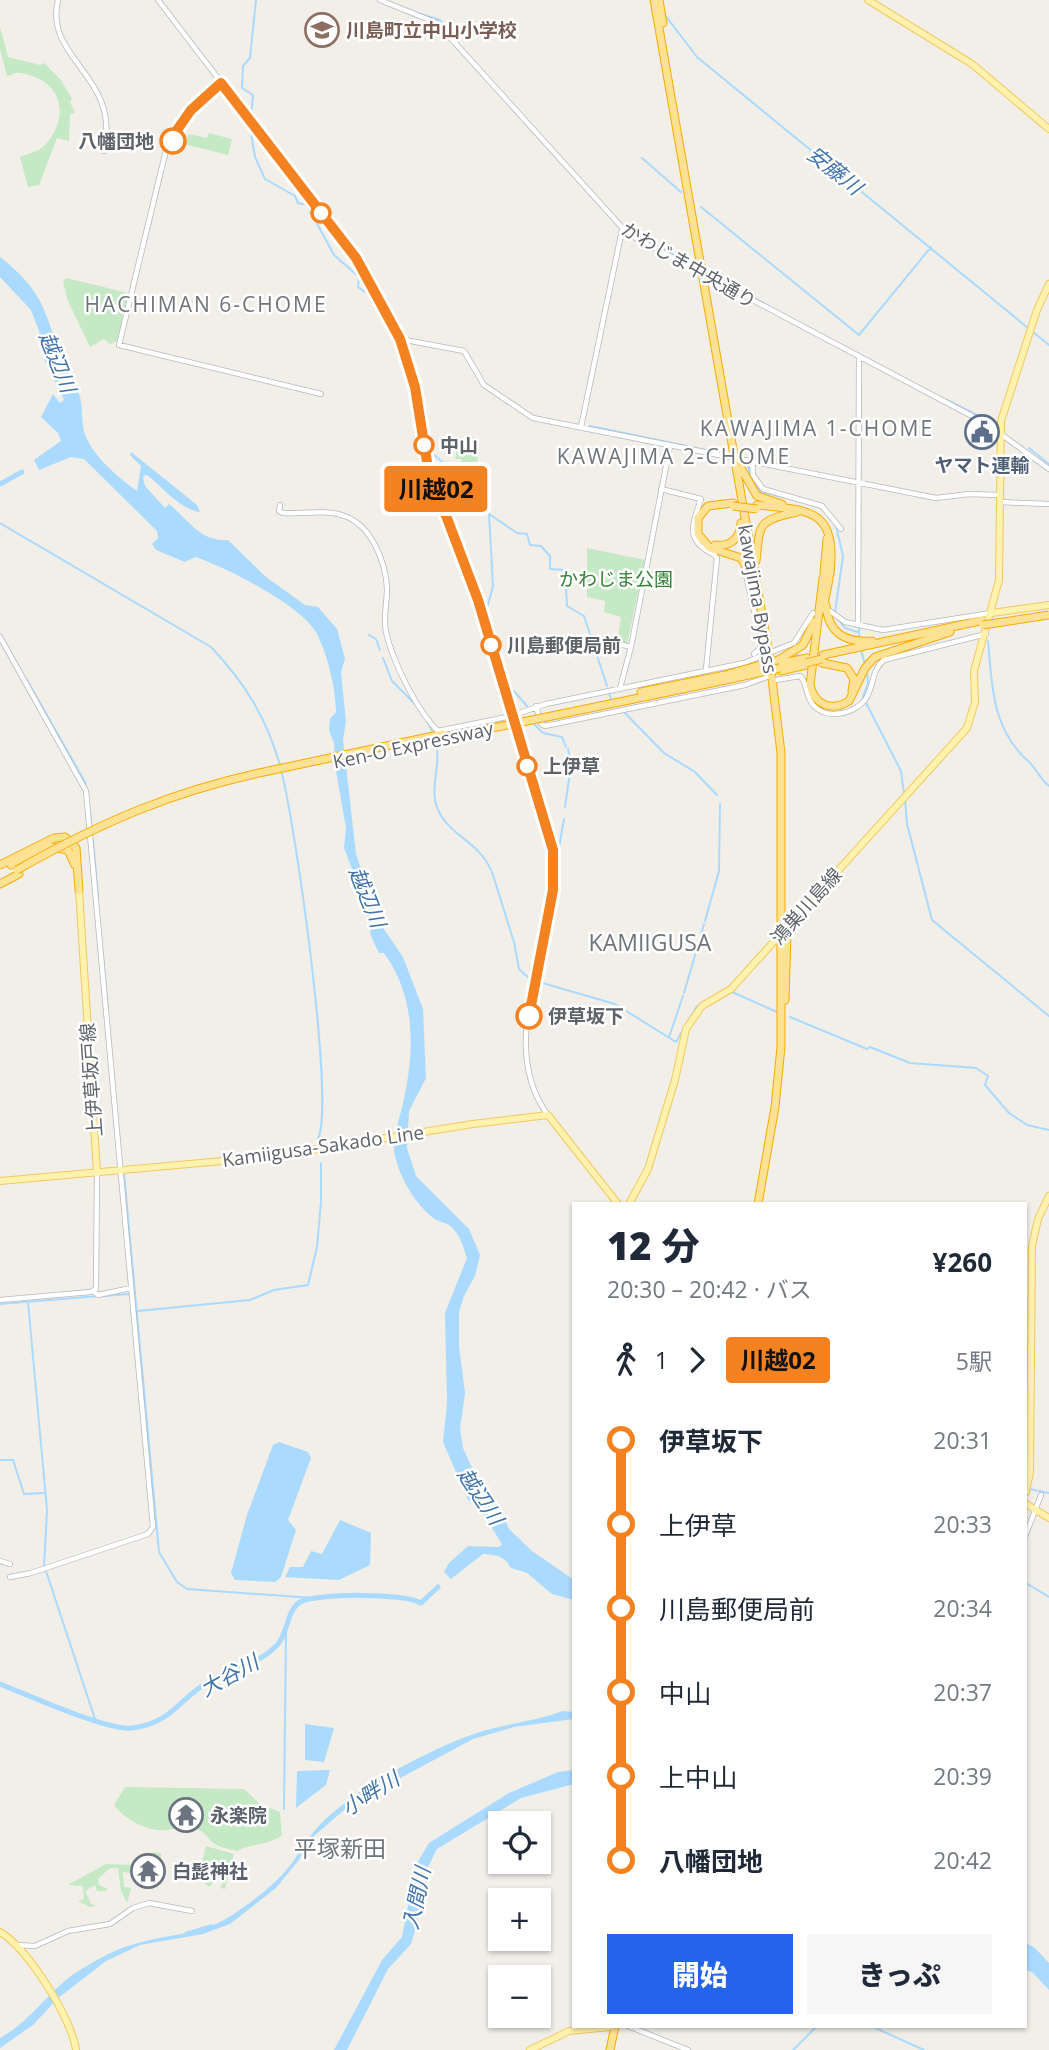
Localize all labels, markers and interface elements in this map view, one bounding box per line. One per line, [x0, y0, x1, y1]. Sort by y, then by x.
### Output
school or university icon: 川島町立中山小学校 [303, 11, 341, 49]
place label: 川島町立中山小学校 [346, 17, 517, 43]
place label: 八幡団地 [78, 128, 154, 154]
marker: 八幡団地 [160, 128, 186, 154]
water label: 安藤川 [802, 139, 870, 202]
unlabelled marker [311, 203, 331, 223]
street label: かわじま中央通り [617, 216, 761, 314]
district label: HACHIMAN 6-CHOME [84, 290, 328, 318]
water label: 越辺川 [33, 328, 84, 398]
public building icon: ヤマト運輸 [963, 413, 1001, 451]
district label: KAWAJIMA 1-CHOME [700, 414, 934, 442]
place label: 中山 [440, 432, 478, 458]
marker: 中山 [414, 435, 434, 455]
district label: KAWAJIMA 2-CHOME [557, 442, 791, 470]
place label: ヤマト運輸 [934, 452, 1030, 478]
line badge: 川越02 [387, 466, 485, 512]
text: 川越02 [398, 472, 474, 505]
street label: kawajima Bypass [732, 523, 784, 675]
park label: かわじま公園 [559, 566, 673, 592]
place label: 川島郵便局前 [507, 632, 621, 658]
marker: 川島郵便局前 [481, 635, 501, 655]
street label: Ken-O Expressway [330, 715, 496, 775]
place label: 上伊草 [543, 753, 600, 779]
marker: 上伊草 [517, 756, 537, 776]
street label: 鴻巣川島線 [765, 862, 847, 950]
water label: 越辺川 [343, 863, 394, 933]
district label: KAMIIGUSA [589, 926, 712, 958]
marker: 伊草坂下 [516, 1003, 542, 1029]
place label: 伊草坂下 [548, 1003, 624, 1029]
street label: 上伊草坂戸線 [74, 1022, 108, 1138]
street label: Kamiigusa-Sakado Line [220, 1119, 426, 1173]
text: 12 分 [607, 1219, 699, 1271]
text: ¥260 [933, 1244, 992, 1280]
text: 20:30 – 20:42 · バス [607, 1273, 812, 1305]
icon: walk [607, 1341, 645, 1379]
icon: forward [678, 1341, 716, 1379]
text: 川越02 [740, 1343, 816, 1376]
text: 1 [655, 1344, 668, 1376]
text: 5駅 [956, 1345, 992, 1377]
text: 伊草坂下 [659, 1423, 763, 1459]
text: 20:31 [933, 1424, 992, 1456]
water label: 越辺川 [452, 1462, 511, 1532]
text: 上伊草 [659, 1507, 737, 1543]
text: 20:33 [933, 1508, 992, 1540]
text: 川島郵便局前 [659, 1591, 815, 1627]
text: 20:34 [933, 1592, 992, 1624]
water label: 大谷川 [195, 1647, 265, 1703]
text: 中山 [659, 1675, 711, 1711]
text: 20:37 [933, 1676, 992, 1708]
text: 上中山 [659, 1759, 737, 1795]
text: 20:39 [933, 1760, 992, 1792]
water label: 小畔川 [336, 1763, 406, 1822]
temple icon: 永楽院 [167, 1796, 205, 1834]
place label: 永楽院 [210, 1802, 267, 1828]
map controls [488, 1811, 551, 2028]
button: locate [488, 1811, 551, 1874]
district label: 平塚新田 [294, 1832, 386, 1864]
text: 八幡団地 [659, 1843, 763, 1879]
text: 20:42 [933, 1844, 992, 1876]
temple icon: 白髭神社 [129, 1852, 167, 1890]
place label: 白髭神社 [172, 1858, 248, 1884]
water label: 入間川 [396, 1862, 437, 1932]
button: + [488, 1888, 551, 1951]
button: 開始 [607, 1934, 793, 2014]
button: きっぷ [807, 1934, 992, 2014]
button: − [488, 1965, 551, 2028]

